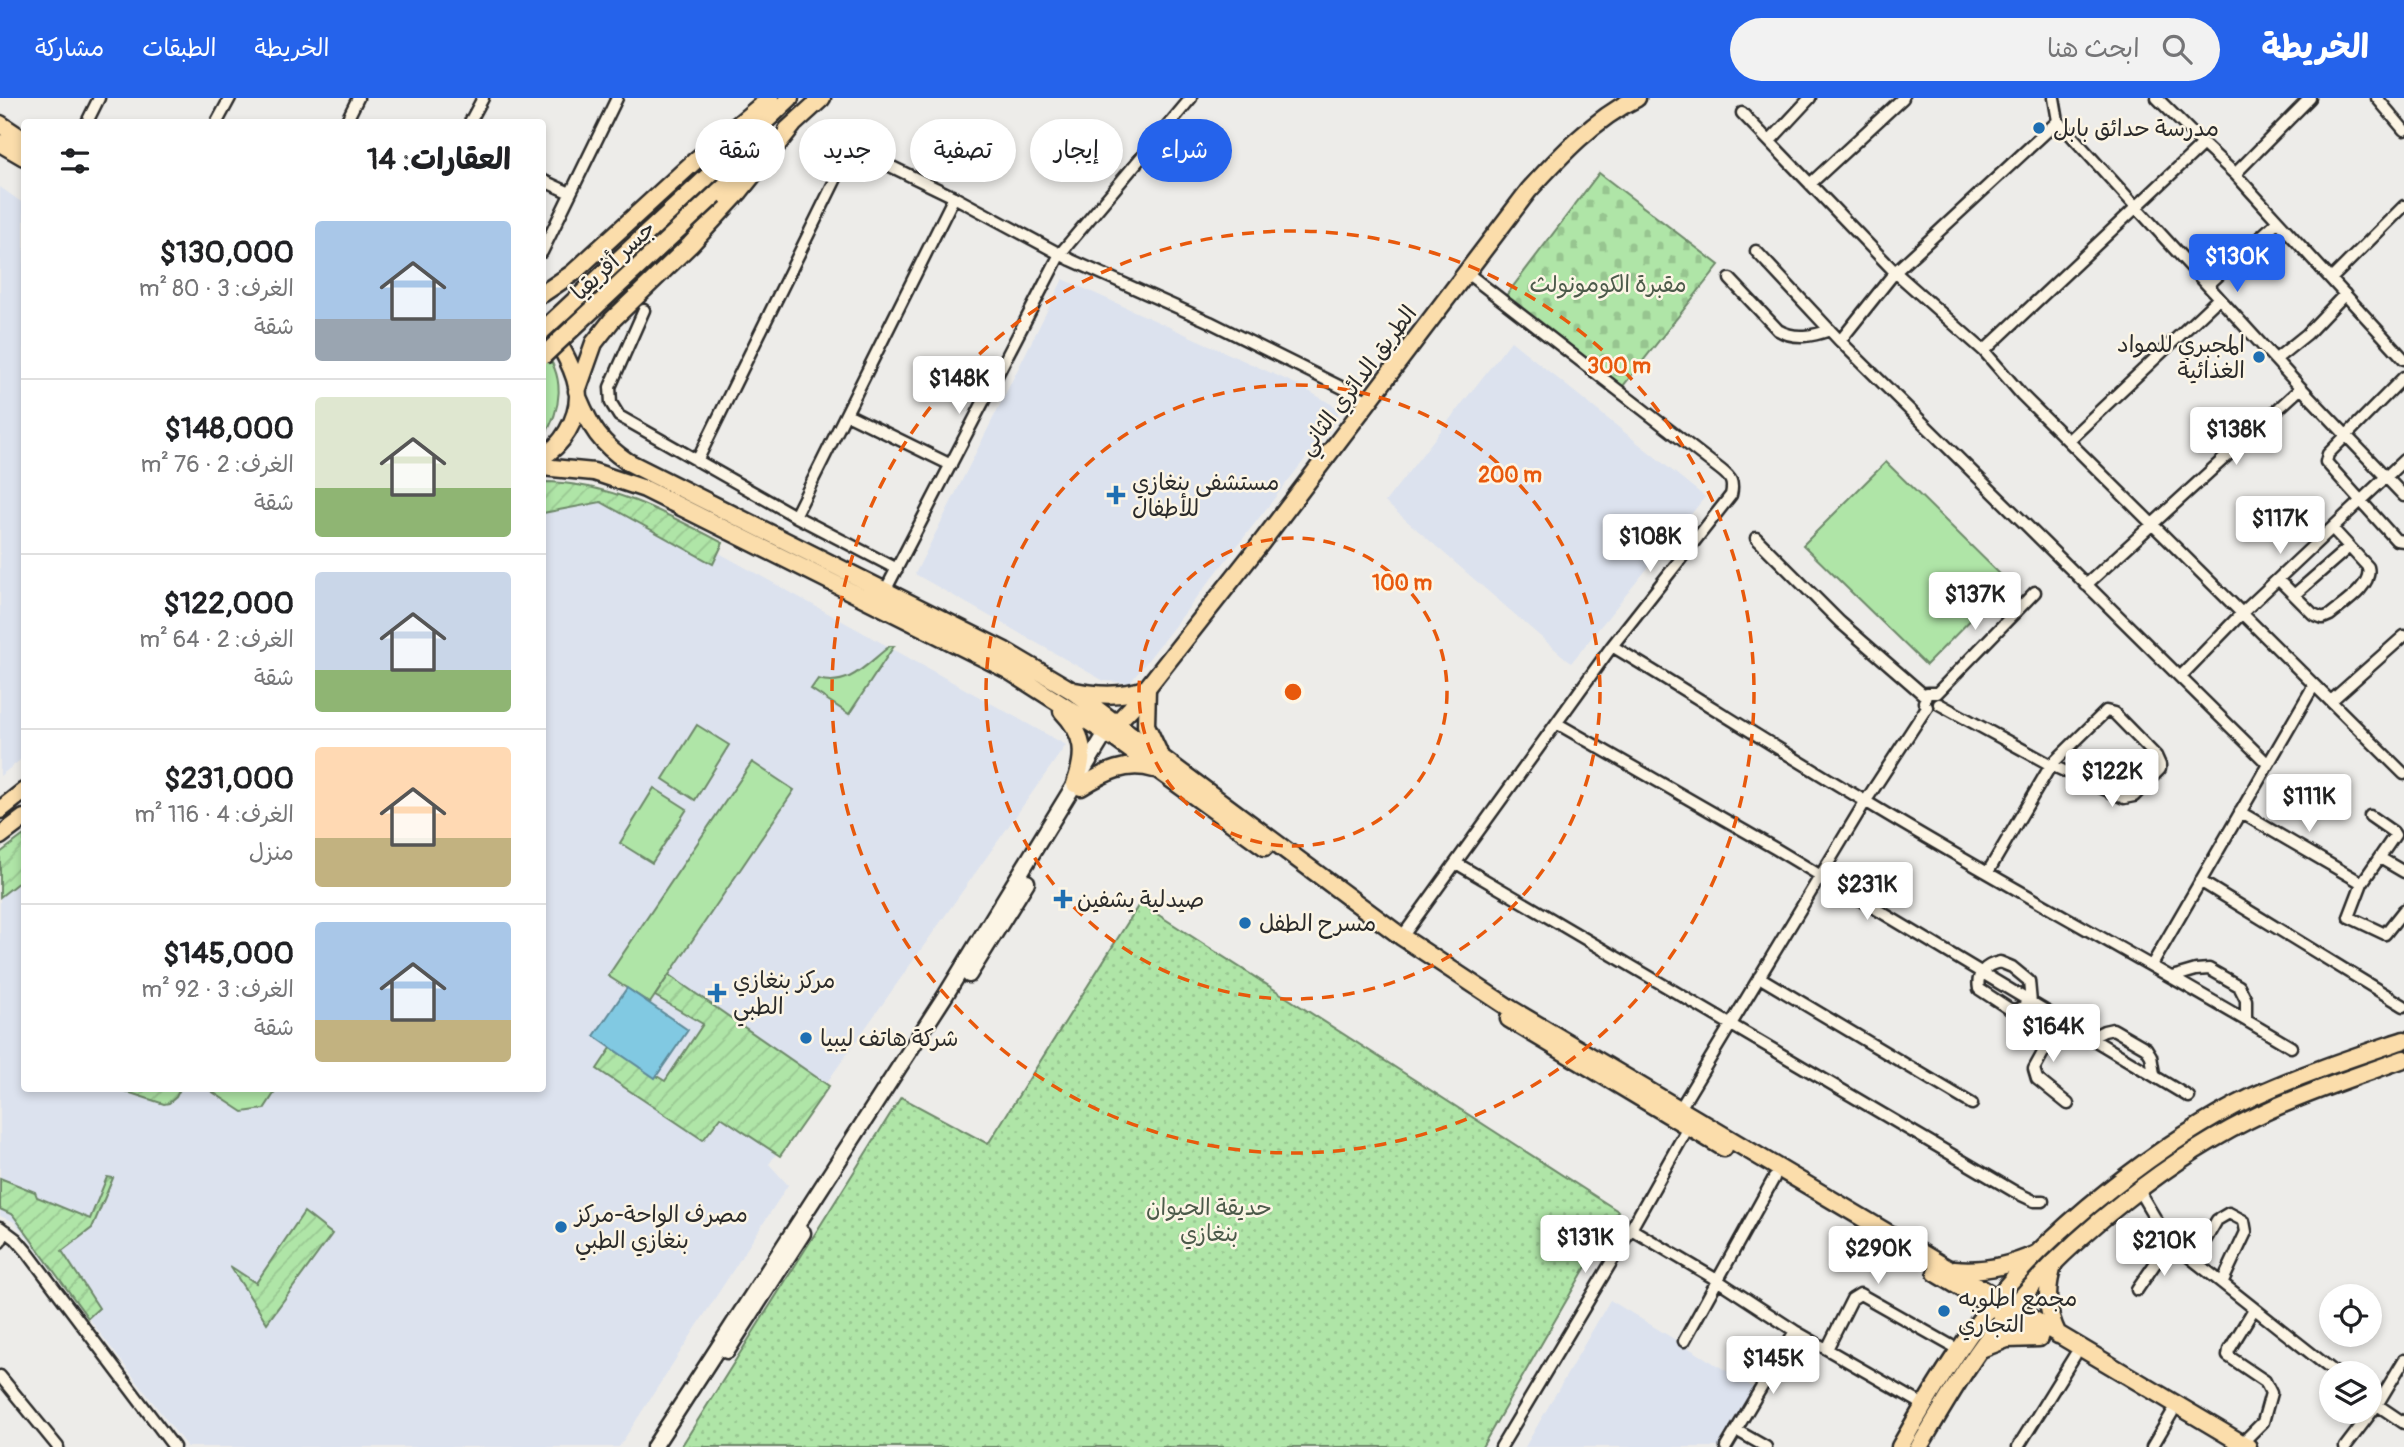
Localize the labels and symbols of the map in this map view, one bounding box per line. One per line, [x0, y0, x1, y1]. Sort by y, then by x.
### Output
place label: مدرسة حدائق بابل [2053, 114, 2219, 143]
marker: مدرسة حدائق بابل [2031, 120, 2047, 136]
street label: جسر أفريقيا [565, 214, 662, 307]
pin: $130K [2188, 234, 2286, 294]
park label: مقبرة الكومونولث [1529, 270, 1687, 299]
street label: الطريق الدائري الثاني [1292, 300, 1428, 465]
place label: المجبري للمواد الغذائية [2117, 330, 2245, 385]
marker: المجبري للمواد الغذائية [2251, 349, 2267, 365]
text: 300 m [1587, 353, 1651, 380]
pin: $148K [910, 356, 1008, 416]
pin: $138K [2187, 408, 2285, 467]
text: 200 m [1478, 462, 1542, 489]
place label: مستشفى بنغازي للأطفال [1132, 468, 1279, 523]
marker: مستشفى بنغازي للأطفال [1106, 485, 1126, 505]
pin: $117K [2231, 496, 2329, 556]
pin: $108K [1601, 514, 1699, 574]
text: 100 m [1372, 570, 1432, 597]
pin: $137K [1926, 573, 2024, 632]
centre of rings [1281, 680, 1305, 704]
pin: $122K [2063, 750, 2161, 809]
pin: $111K [2260, 774, 2358, 834]
pin: $231K [1818, 862, 1916, 922]
place label: صيدلية يشفين [1077, 885, 1205, 914]
marker: صيدلية يشفين [1055, 891, 1071, 907]
place label: مسرح الطفل [1259, 909, 1376, 939]
marker: مسرح الطفل [1237, 915, 1253, 931]
place label: مركز بنغازي الطبي [733, 966, 836, 1027]
marker: مركز بنغازي الطبي [707, 983, 727, 1003]
pin: $164K [2004, 1004, 2102, 1064]
place label: شركة هاتف ليبيا [820, 1024, 958, 1053]
marker: شركة هاتف ليبيا [798, 1030, 814, 1046]
park label: حديقة الحيوان بنغازي [1146, 1193, 1272, 1250]
place label: مصرف الواحة-مركز بنغازي الطبي [573, 1200, 748, 1261]
pin: $131K [1536, 1216, 1634, 1275]
pin: $210K [2115, 1218, 2213, 1278]
marker: مصرف الواحة-مركز بنغازي الطبي [553, 1219, 569, 1235]
pin: $290K [1829, 1226, 1927, 1286]
place label: مجمع اطلوبه التجاري [1958, 1284, 2078, 1341]
marker: مجمع اطلوبه التجاري [1936, 1303, 1952, 1319]
pin: $145K [1724, 1336, 1822, 1396]

